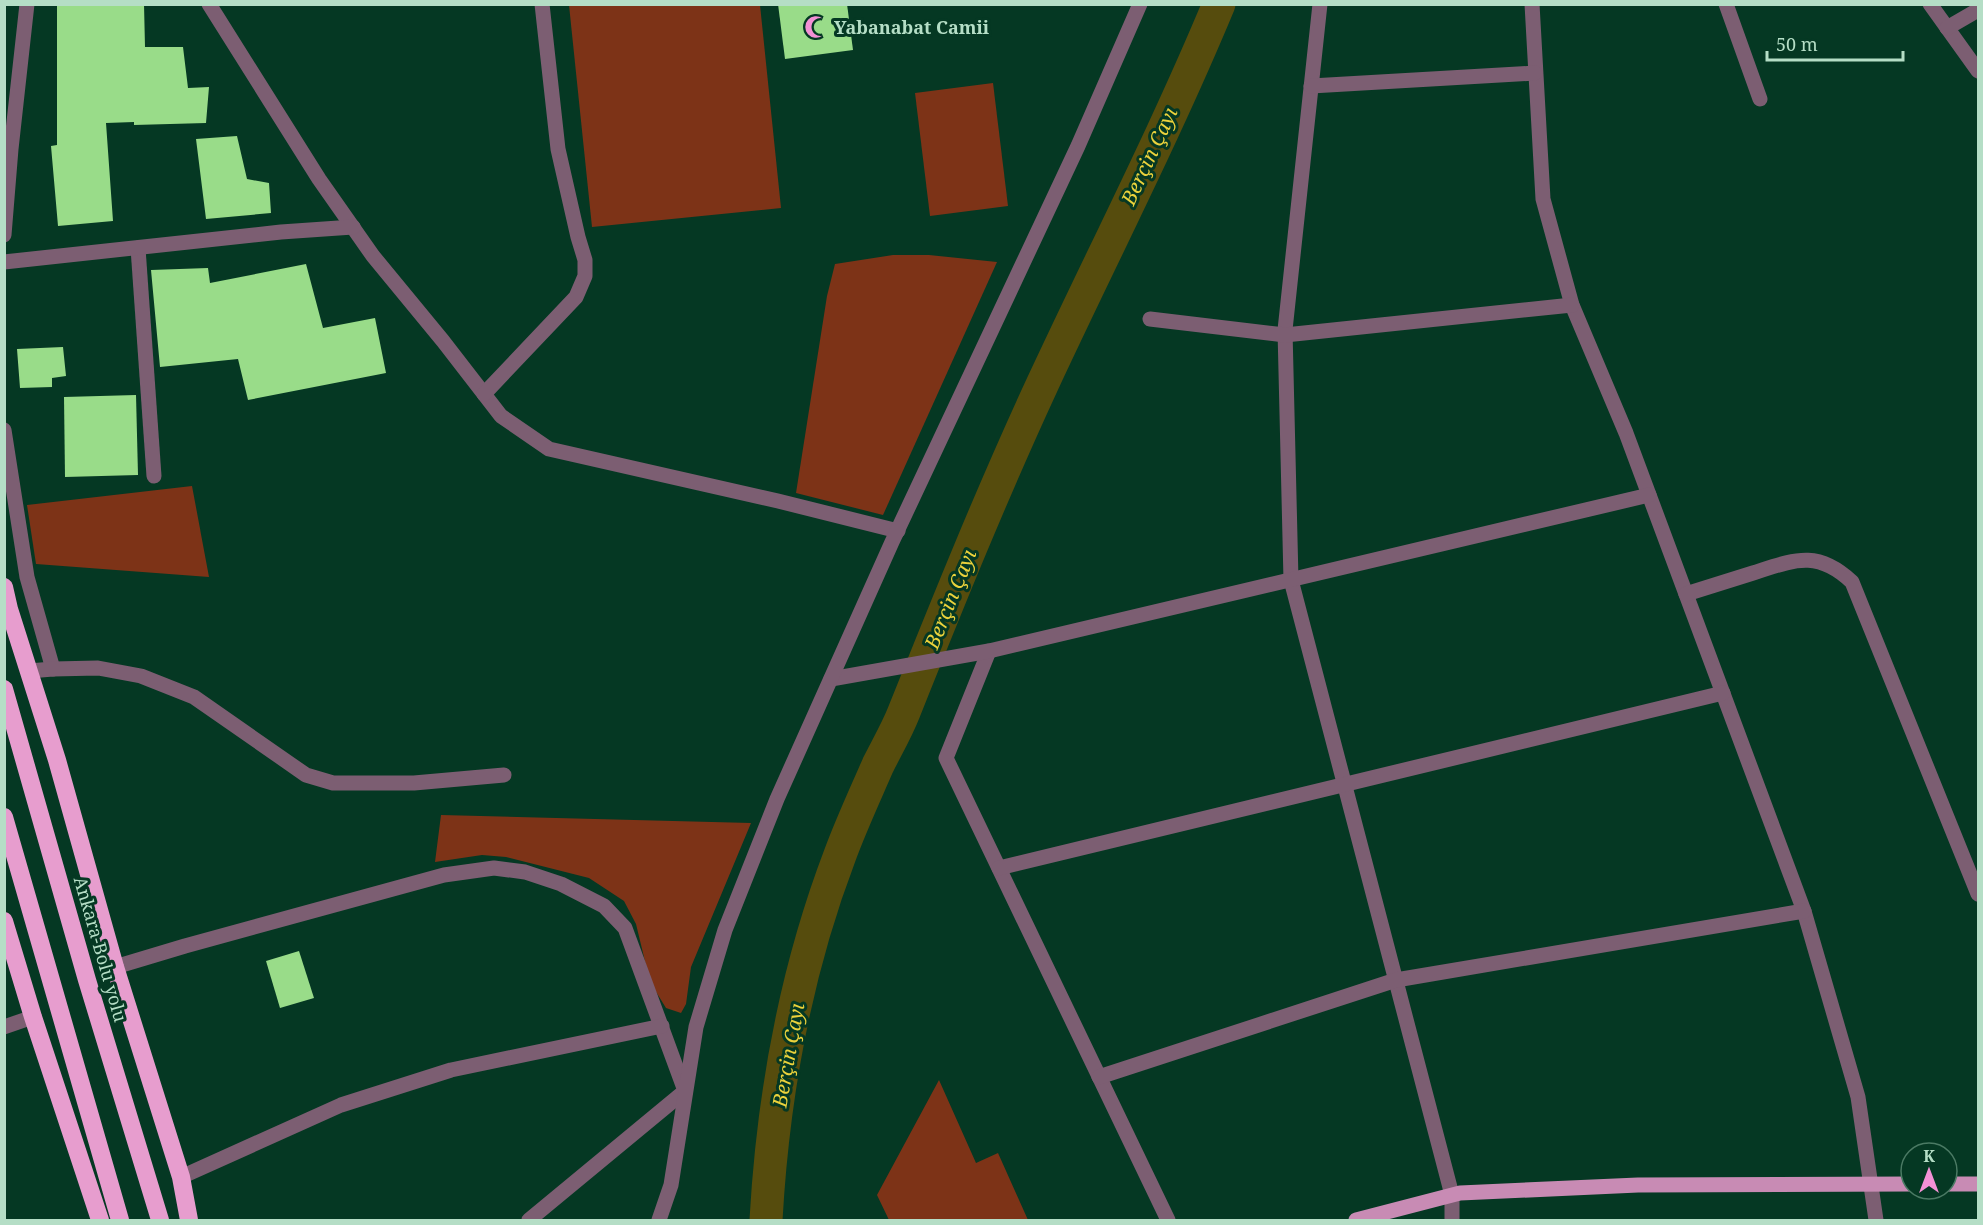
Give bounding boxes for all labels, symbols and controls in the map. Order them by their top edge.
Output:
mosque icon: Yabanabat Camii [803,14,829,40]
place label: Yabanabat Camii [834,15,990,39]
scale bar [1767,24,1904,62]
text: 50 m [1776,32,1818,56]
water label: Berçin Çayı [1114,103,1183,210]
water label: Berçin Çayı [917,545,982,654]
street label: Ankara-Bolu yolu [69,873,133,1025]
water label: Berçin Çayı [765,1001,810,1110]
north arrow [1899,1141,1959,1201]
text: K [1923,1145,1935,1167]

